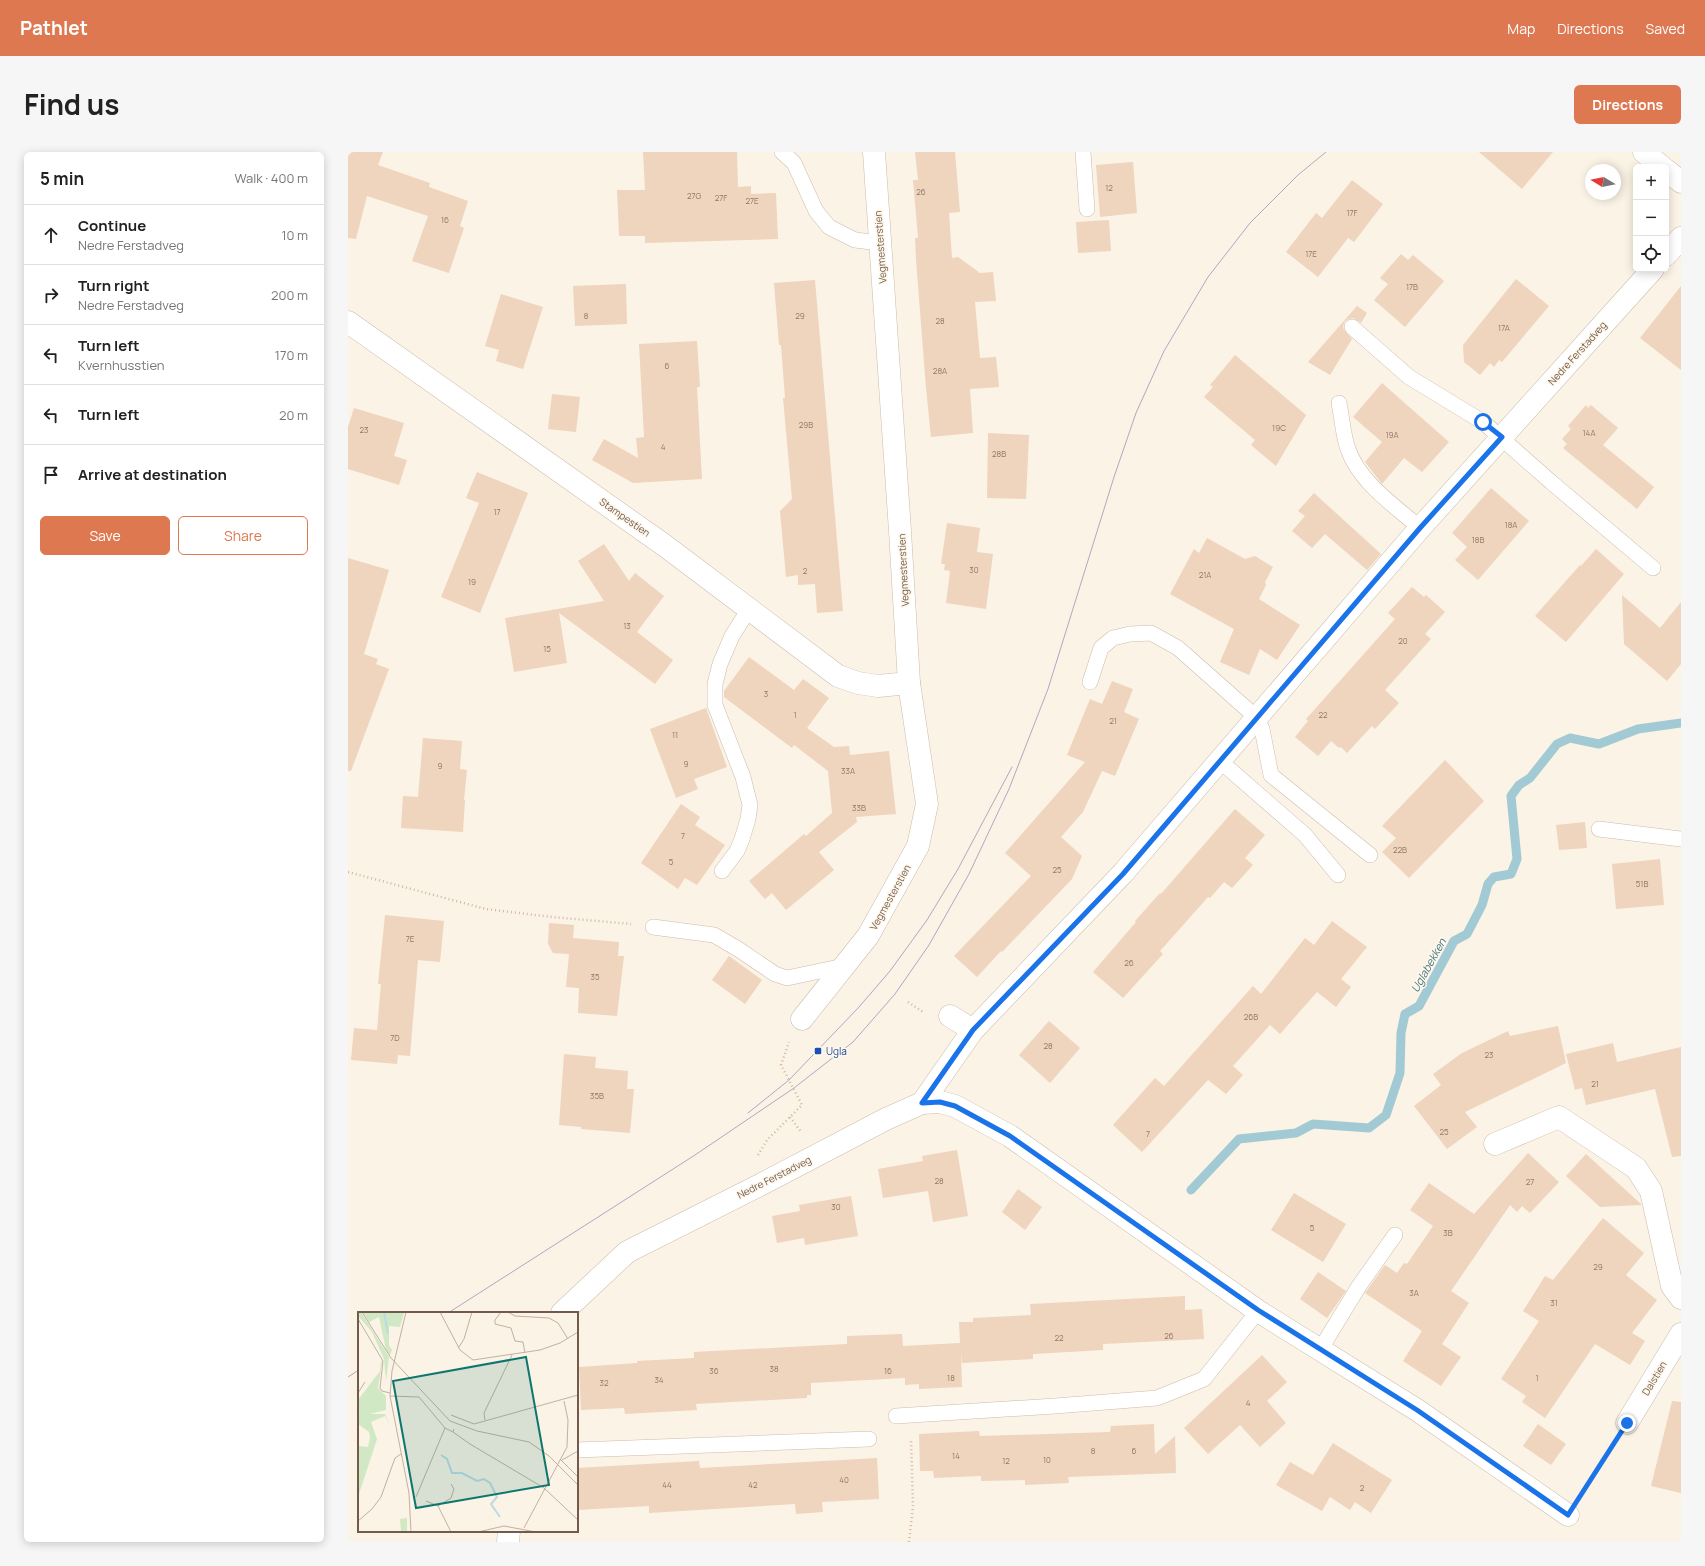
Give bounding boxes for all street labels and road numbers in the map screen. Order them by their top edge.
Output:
street label: Vegmesterstien [870,210,890,284]
street label: Nedre Ferstadveg [1545,318,1610,388]
street label: Stampestien [597,494,653,540]
street label: Vegmesterstien [894,533,912,607]
street label: Vegmesterstien [866,862,914,932]
street label: Nedre Ferstadveg [735,1152,814,1202]
street label: Dalstien [1638,1358,1670,1398]

